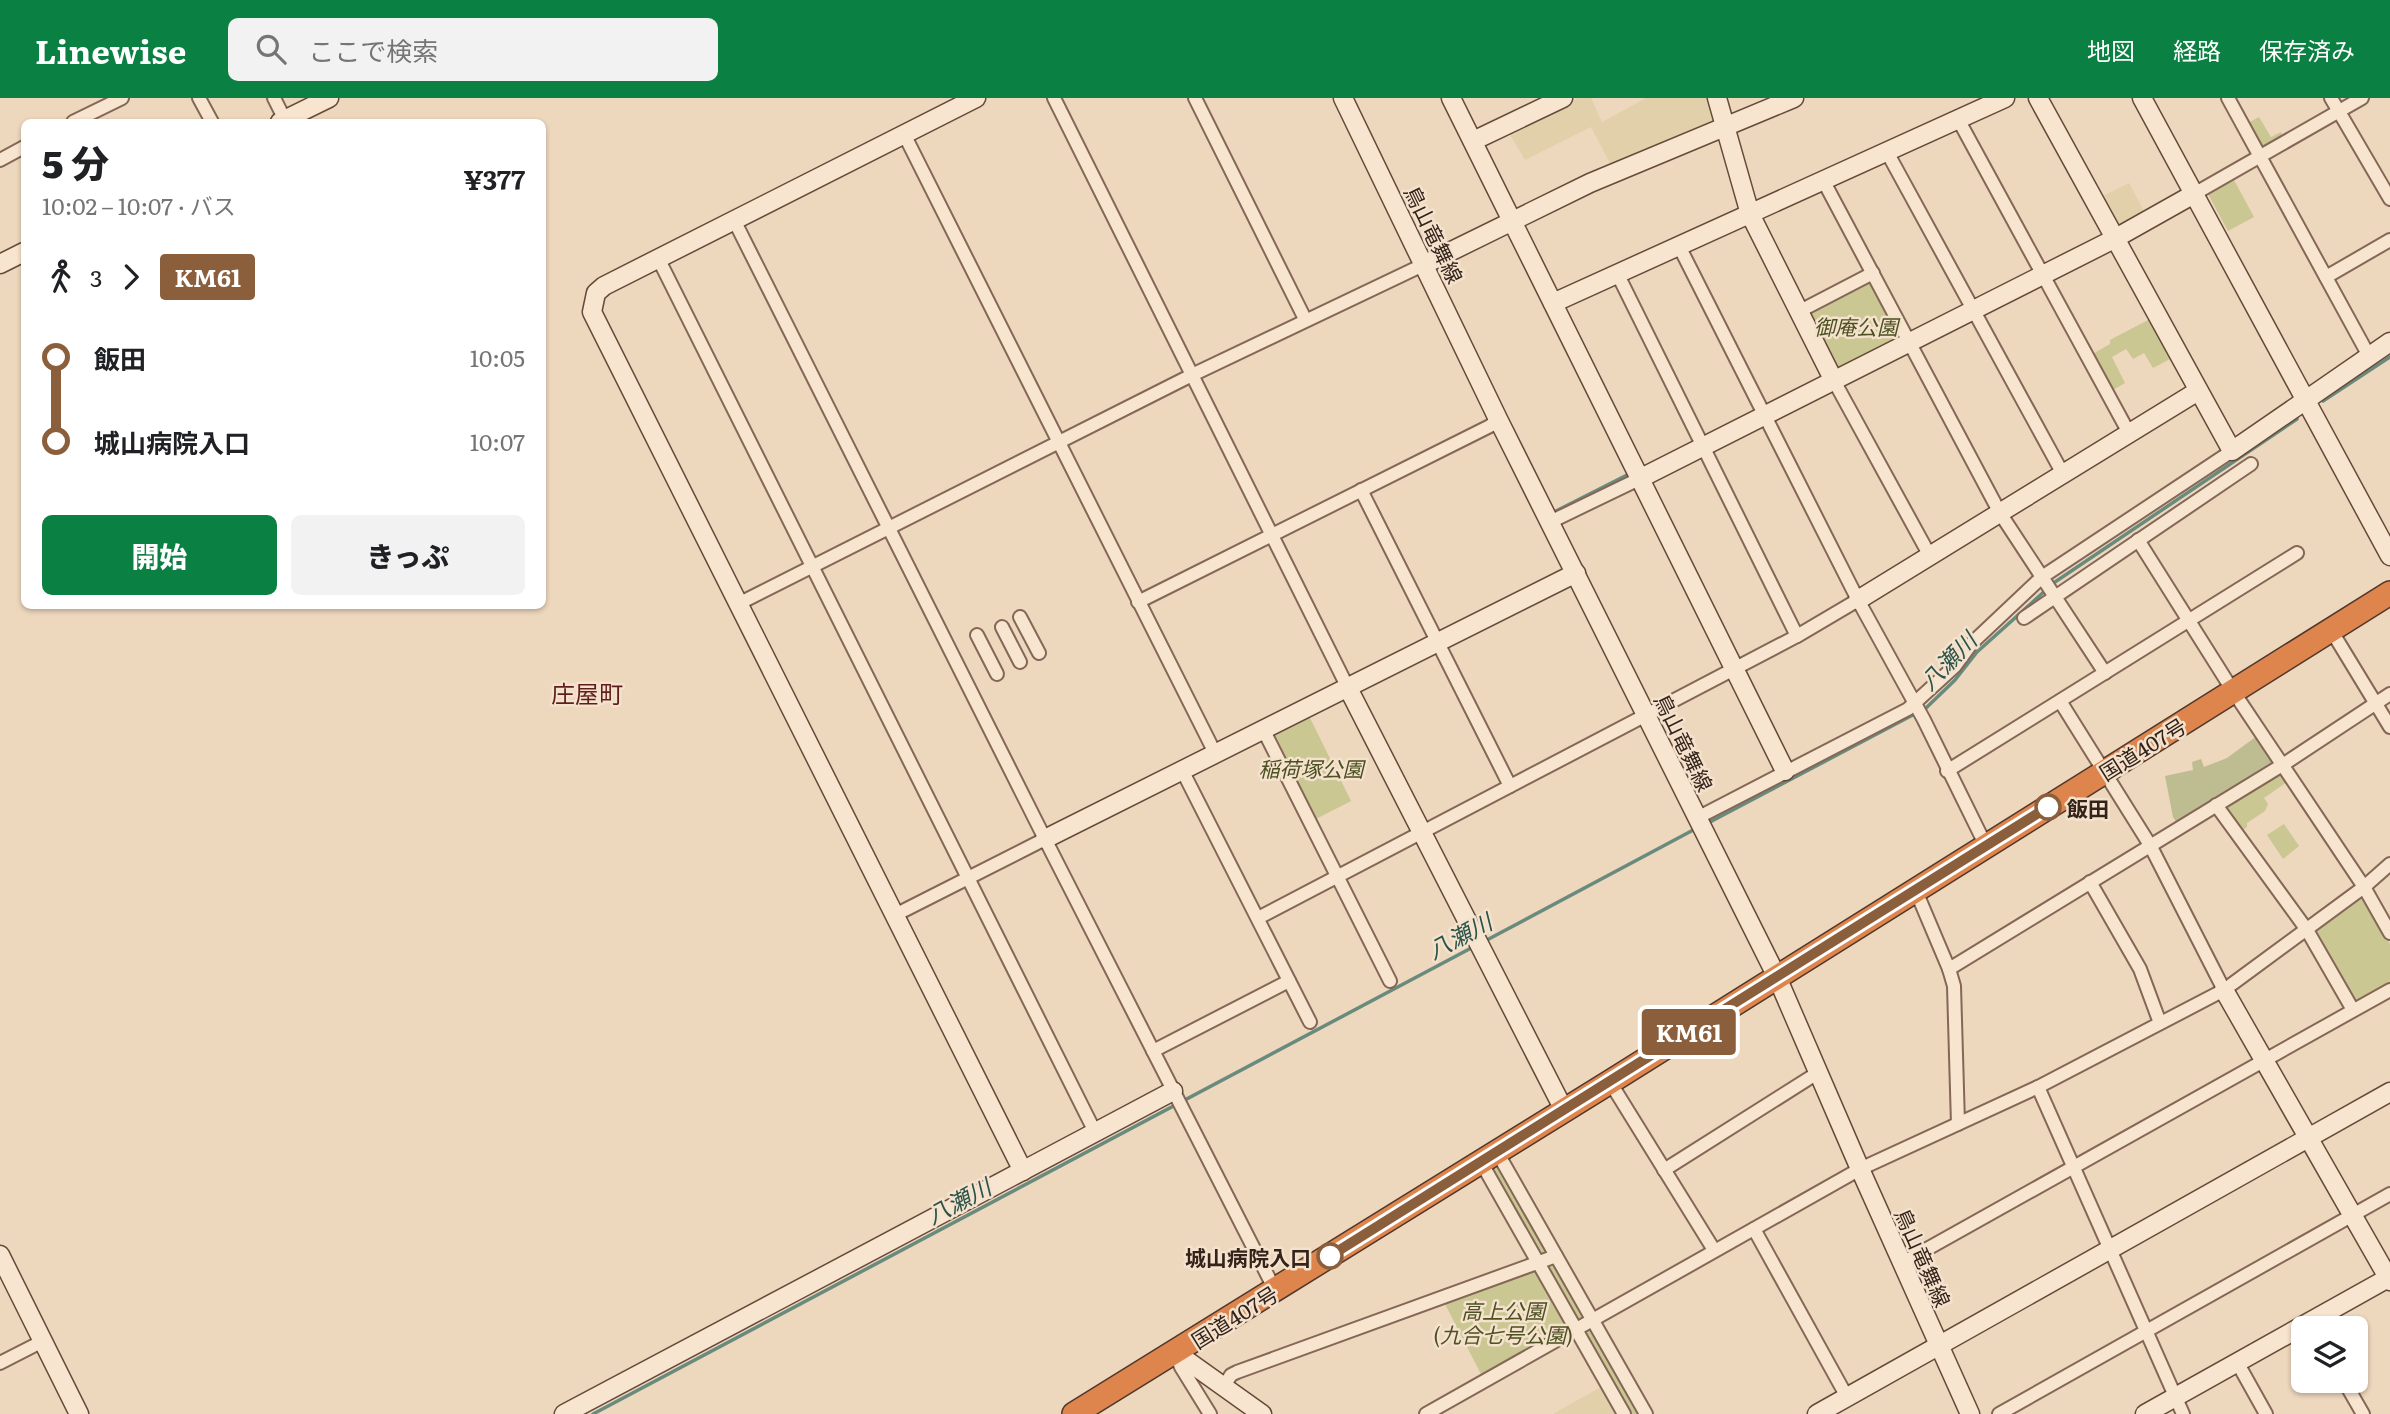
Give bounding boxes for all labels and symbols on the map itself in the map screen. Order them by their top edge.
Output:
street label: 鳥山竜舞線 [1398,180,1472,288]
park label: 御庵公園 [1814,310,1901,341]
water label: 八瀬川 [1911,621,1985,697]
district label: 庄屋町 [551,675,623,710]
street label: 鳥山竜舞線 [1648,688,1722,796]
street label: 国道407号 [2093,709,2191,787]
park label: 稲荷塚公園 [1259,752,1366,783]
place label: 飯田 [2066,792,2109,823]
marker: 飯田 [2035,794,2061,820]
water label: 八瀬川 [1421,902,1500,966]
line badge: KM61 [1640,1009,1738,1055]
water label: 八瀬川 [920,1167,999,1231]
street label: 鳥山竜舞線 [1888,1203,1960,1311]
place label: 城山病院入口 [1185,1241,1311,1272]
marker: 城山病院入口 [1317,1243,1343,1269]
street label: 国道407号 [1185,1277,1283,1355]
park label: 高上公園 (九合七号公園) [1433,1294,1573,1349]

